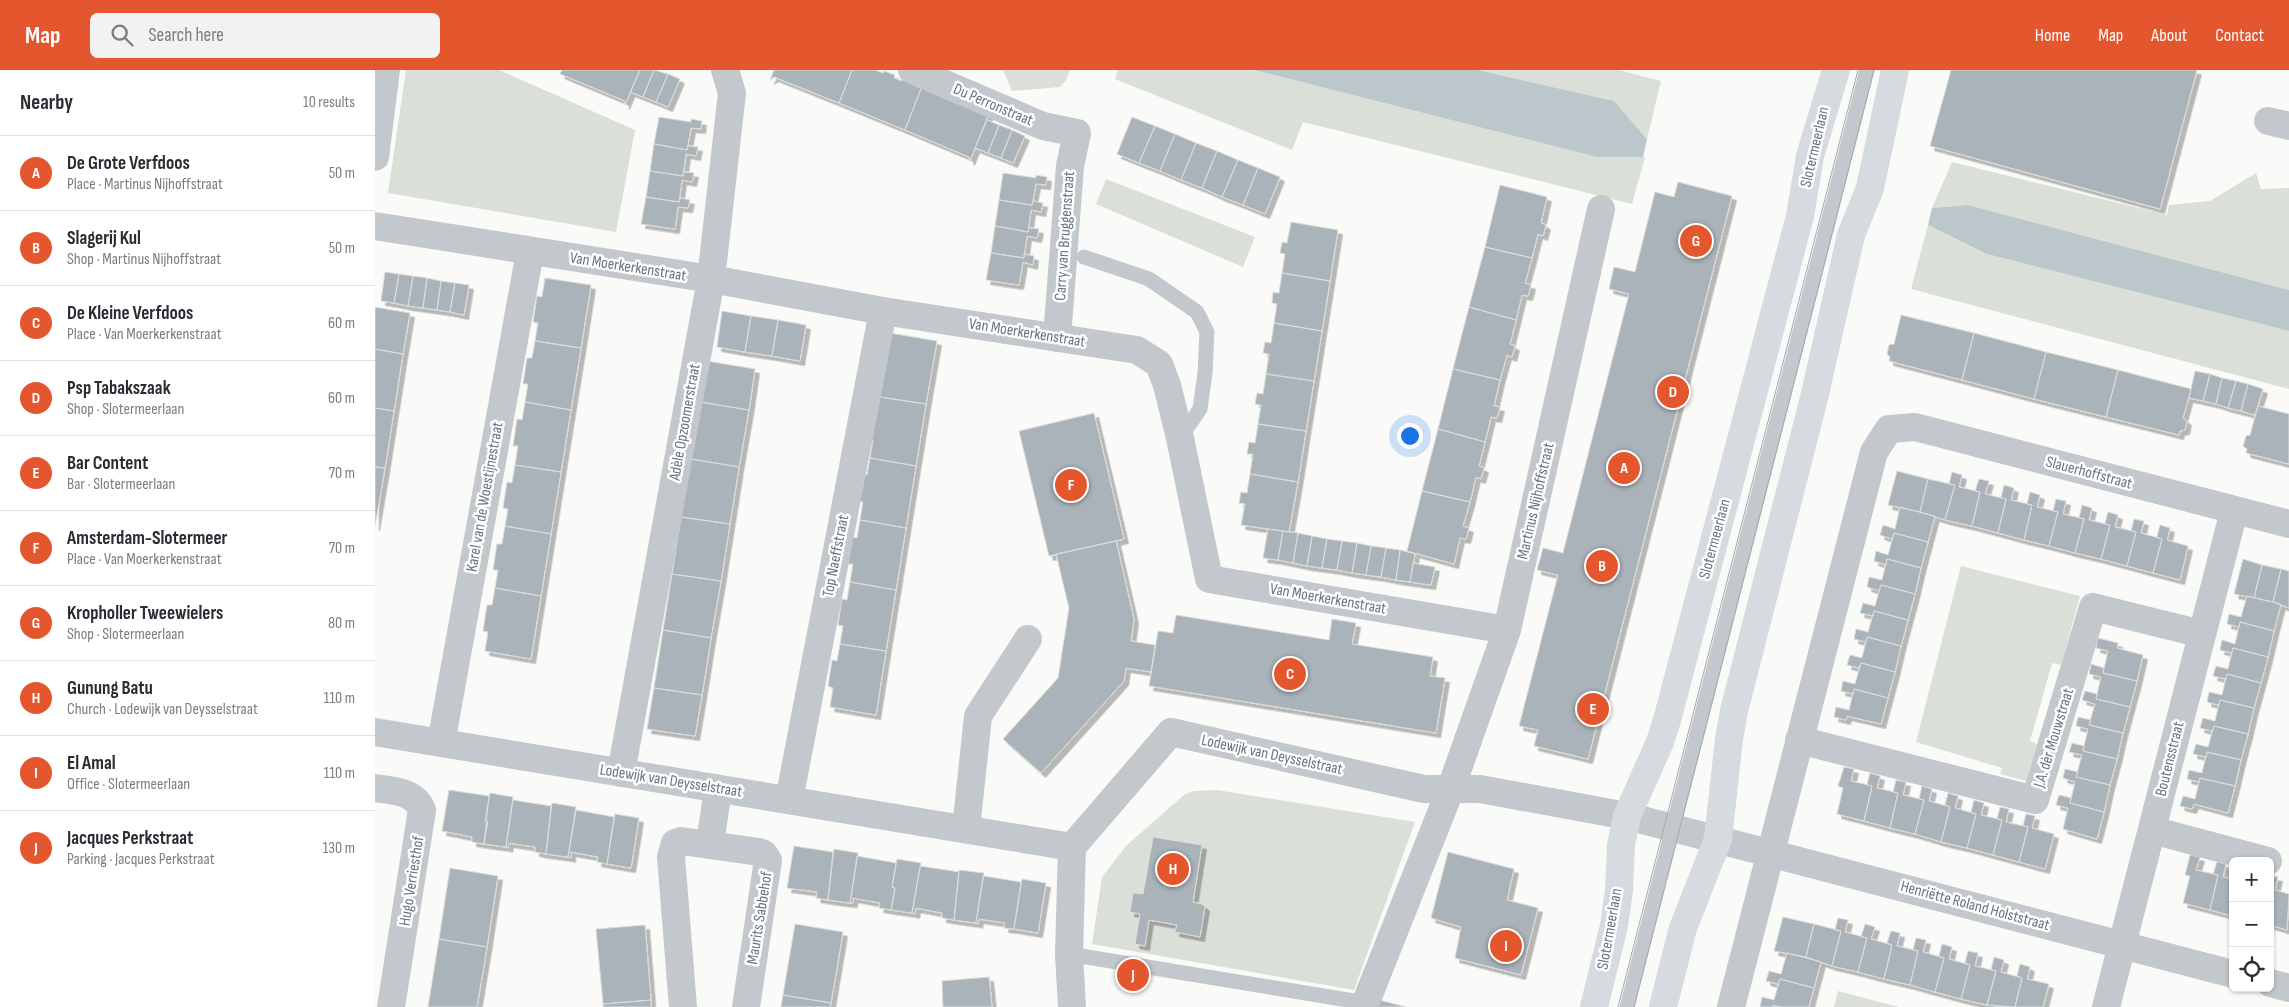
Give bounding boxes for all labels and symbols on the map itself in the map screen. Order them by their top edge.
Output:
street label: Du Perronstraat [950,80,1036,130]
street label: Slotermeerlaan [1797,105,1833,189]
street label: Carry van Bruggenstraat [1051,171,1079,301]
pin: G [1680,222,1712,260]
street label: Van Moerkerkenstraat [568,248,688,286]
street label: Van Moerkerkenstraat [967,314,1087,352]
street label: Adèle Opzoomerstraat [665,362,705,483]
pin: D [1657,373,1689,411]
street label: Karel van de Woestijnestraat [462,420,508,573]
your location [1397,423,1423,449]
street label: Martinus Nijhoffstraat [1513,441,1559,561]
pin: A [1608,449,1640,487]
street label: Slauerhoffstraat [2044,452,2134,494]
pin: F [1055,466,1087,504]
street label: Slotermeerlaan [1695,497,1735,581]
street label: Top Naeffstraat [819,513,853,599]
pin: B [1586,547,1618,585]
street label: Van Moerkerkenstraat [1268,579,1388,619]
pin: C [1274,655,1306,693]
street label: J.A. dèr Mouwstraat [2030,686,2078,791]
pin: E [1577,690,1609,728]
street label: Boutensstraat [2152,720,2188,798]
street label: Lodewijk van Deysselstraat [1200,731,1344,779]
street label: Lodewijk van Deysselstraat [599,760,744,802]
street label: Hugo Verriesthof [396,834,429,927]
pin: H [1157,850,1189,888]
street label: Maurits Sabbehof [743,870,777,966]
street label: Henriëtte Roland Holststraat [1898,877,2052,935]
street label: Slotermeerlaan [1594,887,1626,971]
pin: I [1490,927,1522,965]
pin: J [1117,956,1149,994]

